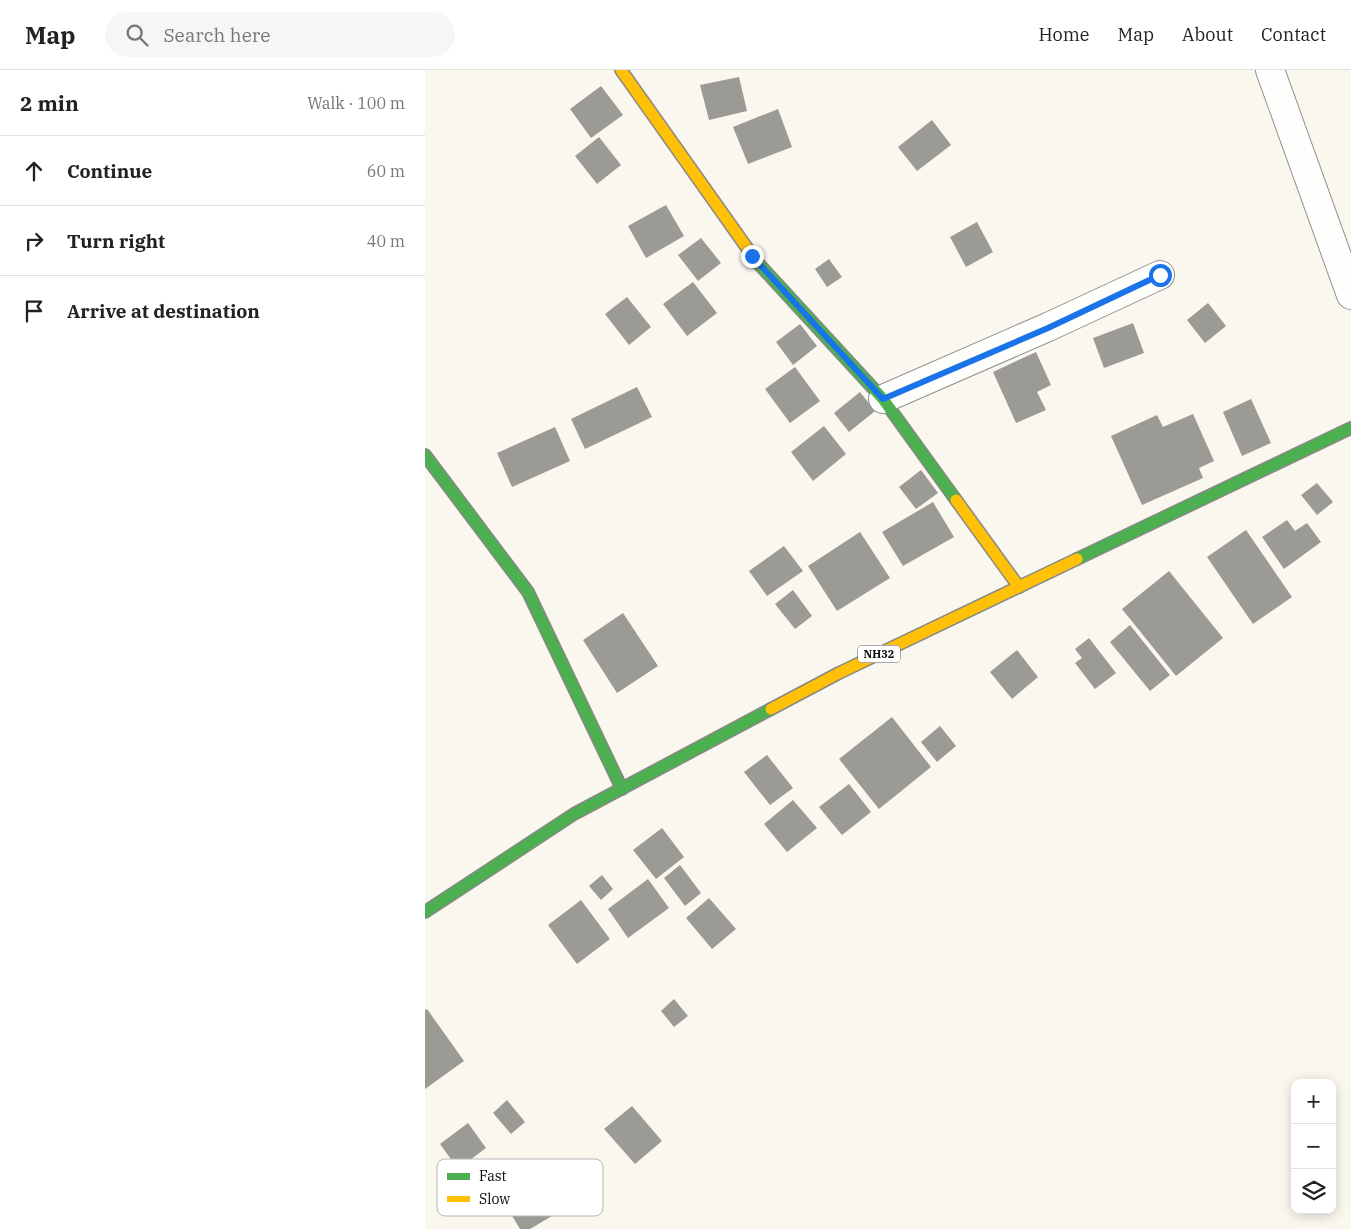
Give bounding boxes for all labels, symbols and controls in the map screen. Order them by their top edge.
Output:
search box [105,12,455,57]
text: Map [25,19,75,51]
icon: search [123,21,151,49]
text: Search here [163,23,270,47]
text: Home [1038,23,1090,46]
text: Map [1118,23,1154,46]
text: About [1182,23,1233,46]
text: Contact [1261,23,1326,46]
text: 2 min [20,89,79,117]
text: Walk · 100 m [307,93,405,113]
icon: ahead [20,157,48,185]
text: Continue [67,159,152,183]
text: 60 m [367,161,405,181]
icon: right [20,227,48,255]
text: Turn right [67,229,165,253]
text: 40 m [367,231,405,251]
route end [741,245,764,268]
route start [1149,264,1172,287]
icon: arrive [20,297,48,325]
text: Arrive at destination [67,299,260,323]
road number: NH32 [858,646,900,662]
map controls [1291,1079,1336,1214]
button: + [1291,1079,1336,1124]
button: − [1291,1124,1336,1169]
legend [437,1159,603,1216]
text: Fast [479,1167,507,1185]
button: layers [1291,1169,1336,1214]
text: Slow [479,1190,510,1208]

